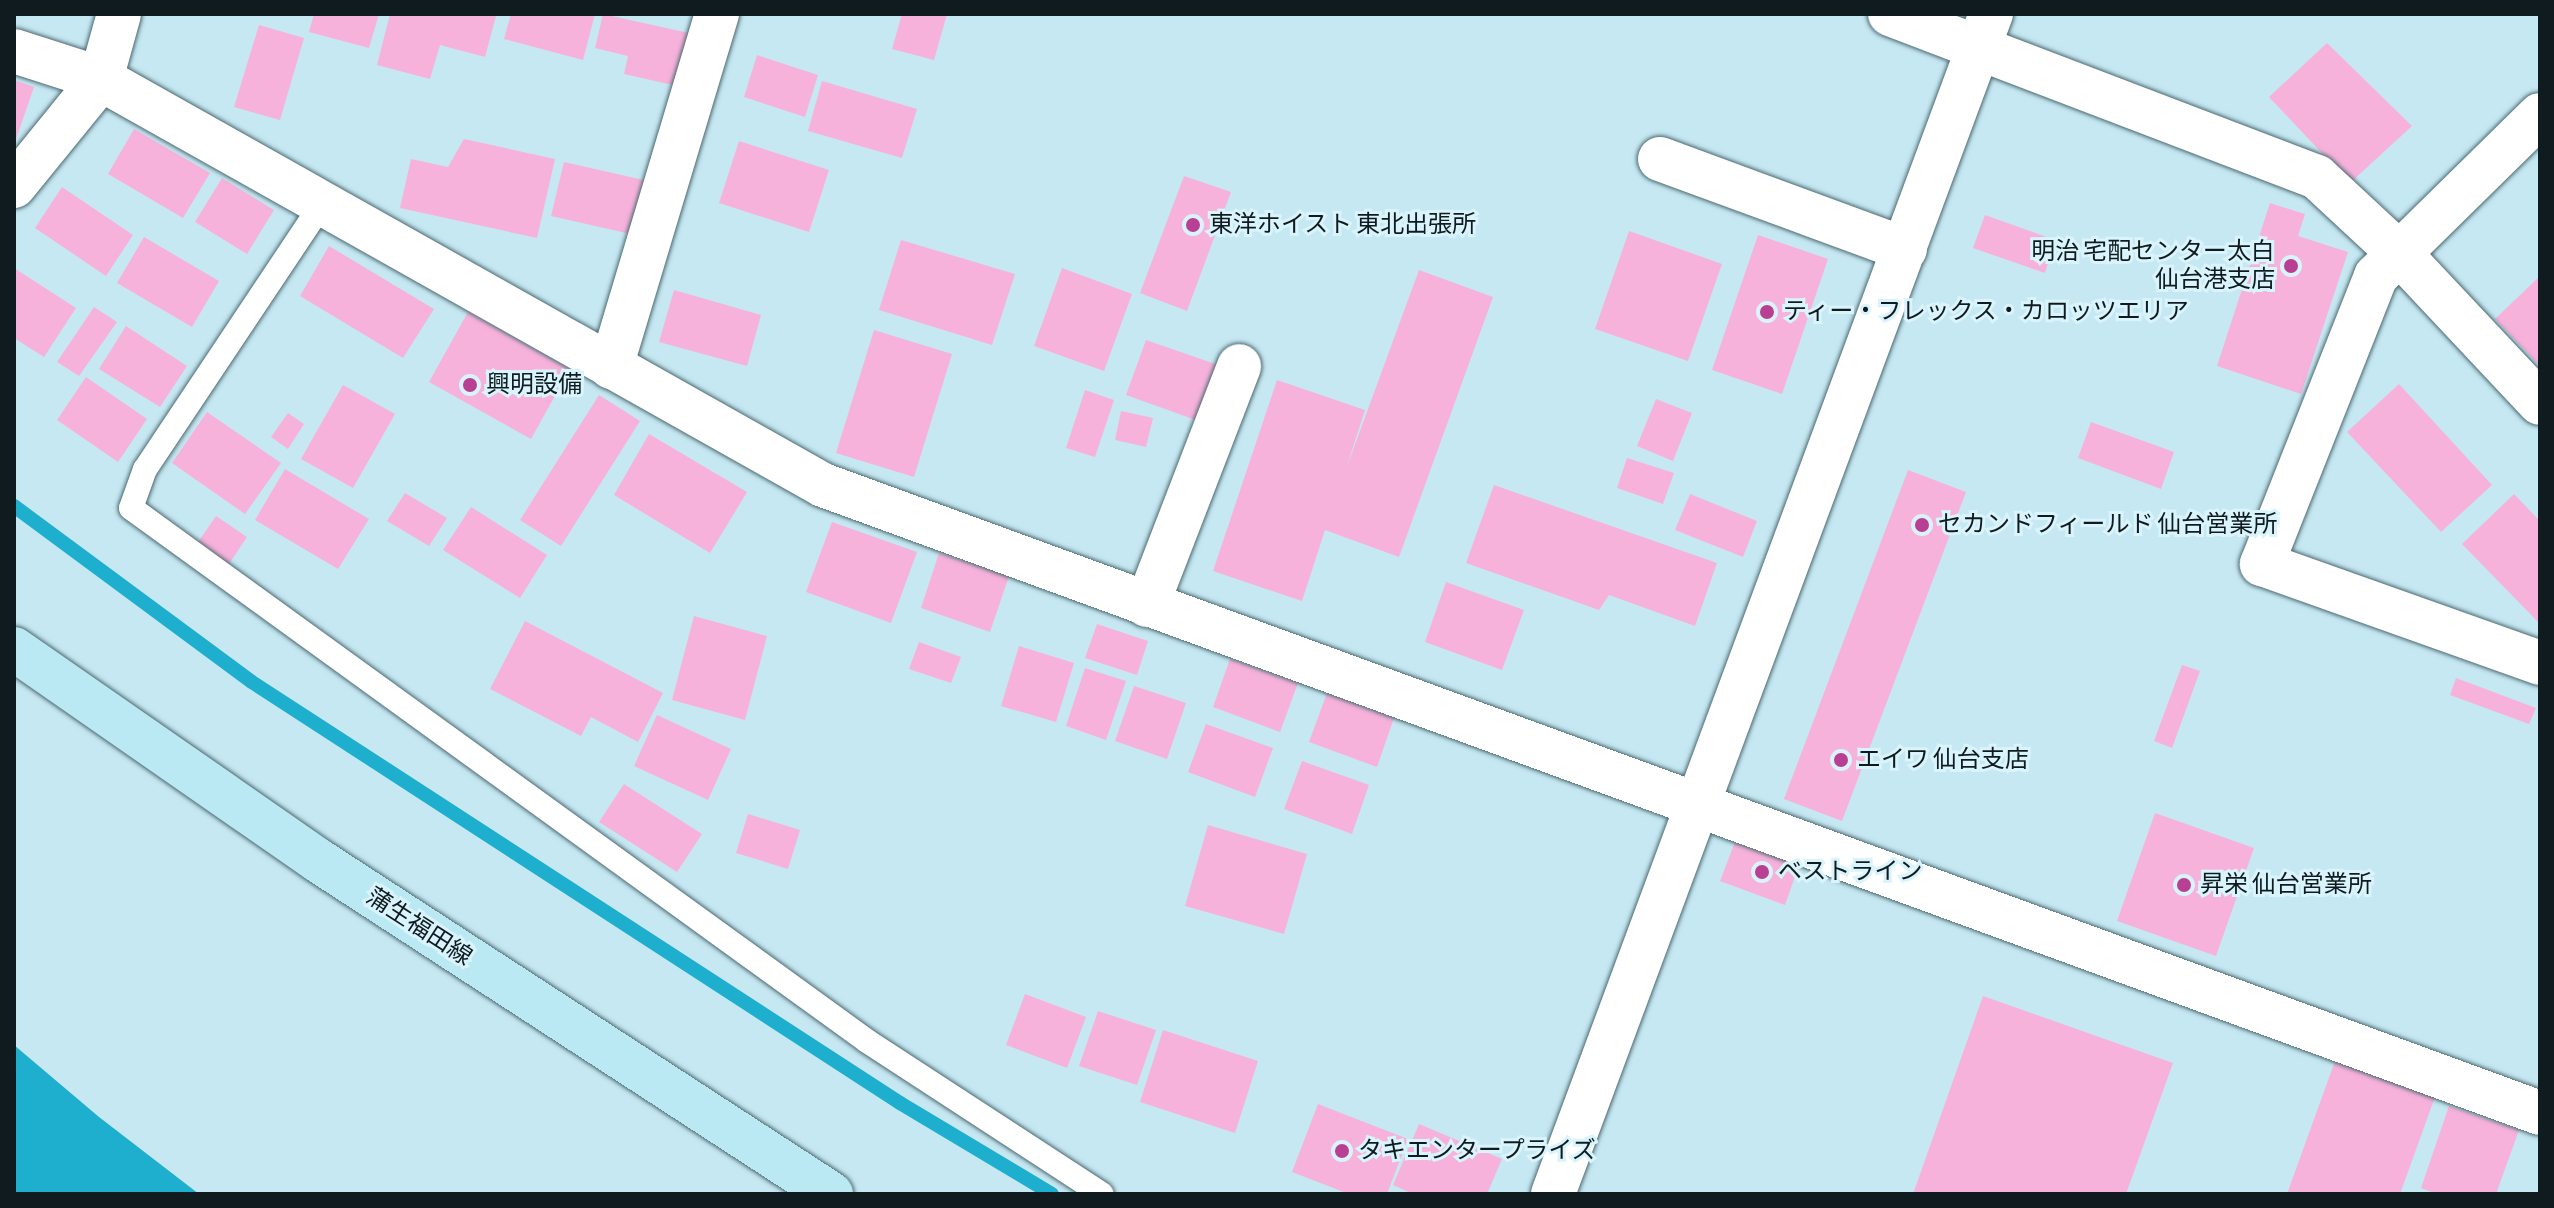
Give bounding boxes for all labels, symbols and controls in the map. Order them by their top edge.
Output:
place label: 東洋ホイスト 東北出張所 [1209,211,1477,239]
marker: 東洋ホイスト 東北出張所 [1184,216,1202,234]
place label: 明治 宅配センター太白 仙台港支店 [2031,238,2275,294]
marker: 明治 宅配センター太白 仙台港支店 [2282,257,2300,275]
place label: ティー・フレックス・カロッツエリア [1783,298,2191,326]
marker: ティー・フレックス・カロッツエリア [1758,303,1776,321]
place label: 興明設備 [486,371,582,399]
marker: 興明設備 [461,376,479,394]
place label: セカンドフィールド 仙台営業所 [1938,511,2278,539]
marker: セカンドフィールド 仙台営業所 [1913,516,1931,534]
place label: エイワ 仙台支店 [1857,746,2029,774]
marker: エイワ 仙台支店 [1832,751,1850,769]
place label: ベストライン [1778,858,1922,886]
marker: ベストライン [1753,863,1771,881]
place label: 昇栄 仙台営業所 [2200,871,2372,899]
marker: 昇栄 仙台営業所 [2175,876,2193,894]
street label: 蒲生福田線 [361,882,477,972]
place label: タキエンタープライズ [1358,1137,1598,1165]
marker: タキエンタープライズ [1333,1142,1351,1160]

